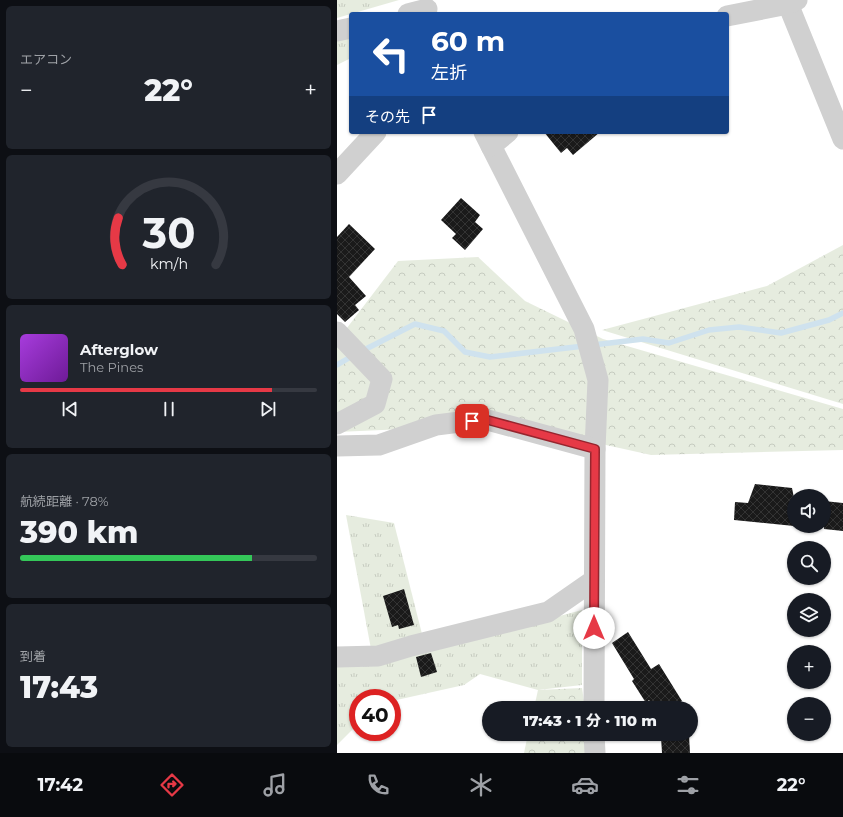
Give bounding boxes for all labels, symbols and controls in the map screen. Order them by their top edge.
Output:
text: 60 m [431,24,505,58]
icon: left [365,28,417,80]
text: エアコン [20,51,72,67]
text: 左折 [431,62,467,84]
text: 22° [144,72,193,109]
text: − [20,77,33,104]
text: + [304,77,317,104]
icon: arrive [418,104,440,126]
text: その先 [365,107,410,126]
text: 30 [141,208,195,258]
text: km/h [149,255,188,273]
text: Afterglow [80,340,158,359]
text: The Pines [80,359,143,375]
icon: previous [59,398,81,420]
icon: pause [158,398,180,420]
icon: next [257,398,279,420]
pin [455,404,489,438]
icon: arrive [461,410,483,432]
map controls [787,489,831,741]
button: sound [787,489,831,533]
text: 航続距離 · 78% [20,493,108,509]
text: 390 km [20,514,138,551]
button: search [787,541,831,585]
button: layers [787,593,831,637]
position arrow [573,607,615,649]
button: + [787,645,831,689]
text: 到着 [20,648,46,664]
text: 17:43 [20,669,98,706]
speed limit sign: 40 [349,689,401,741]
button: − [787,697,831,741]
text: 17:43 · 1 分 · 110 m [523,711,657,730]
icon: directions [158,771,186,799]
icon: music [261,771,289,799]
icon: phone [364,771,392,799]
icon: climate [467,771,495,799]
icon: car [571,771,599,799]
icon: filters [674,771,702,799]
text: 17:42 [38,774,83,796]
text: 22° [777,774,805,796]

